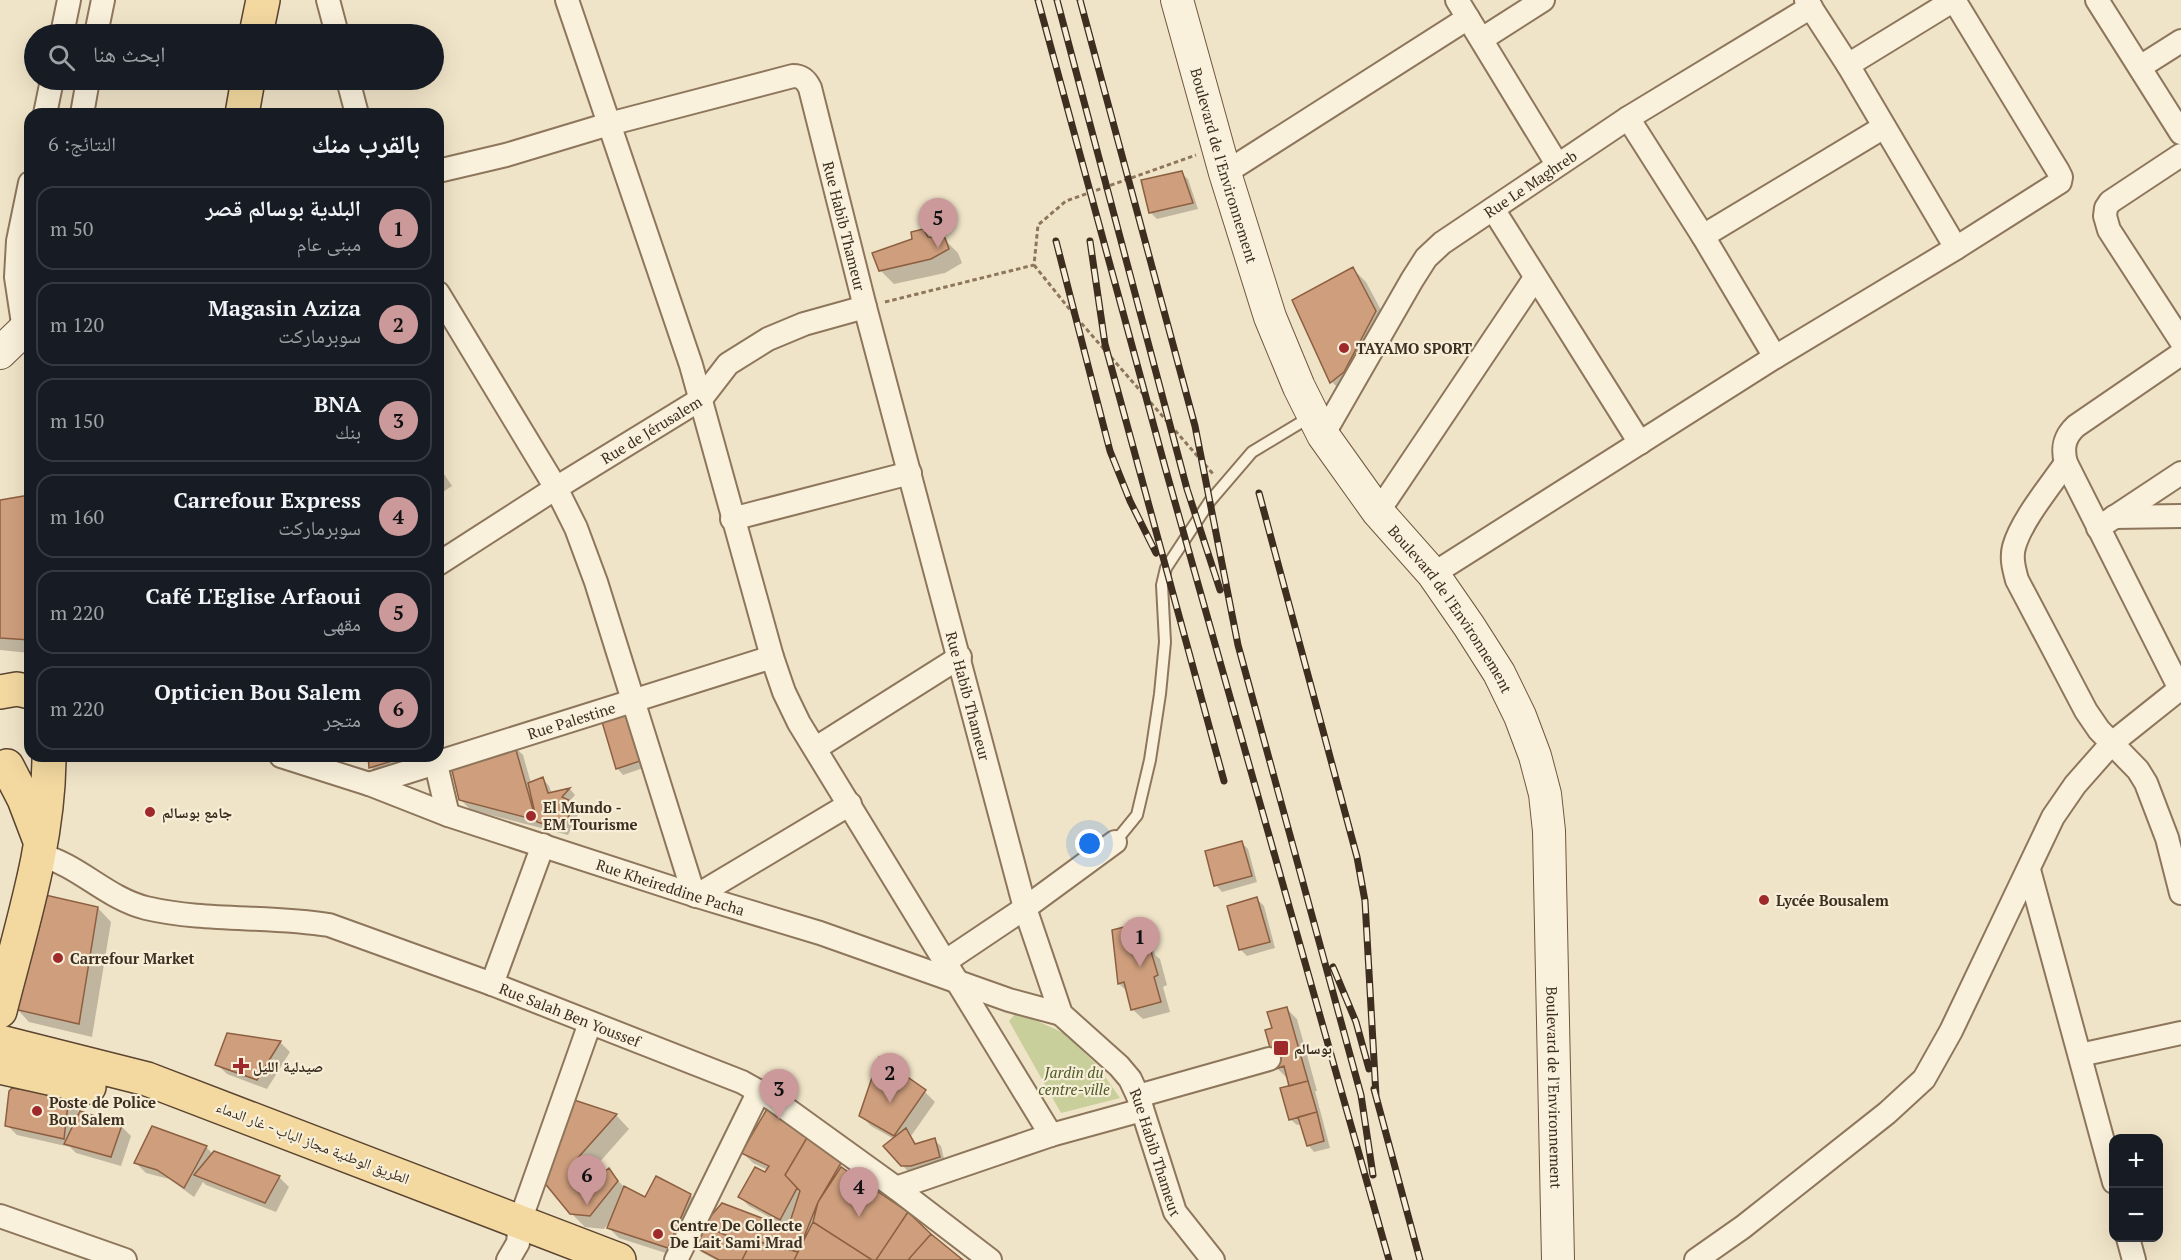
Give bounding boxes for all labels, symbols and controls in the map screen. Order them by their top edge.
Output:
search box [24,24,444,90]
text: ابحث هنا [93,39,165,68]
icon: search [45,41,78,74]
street label: Boulevard de l'Environnement [1186,65,1263,266]
text: بالقرب منك [312,126,420,160]
text: النتائج: 6 [48,130,116,157]
street label: Rue Le Maghreb [1480,145,1580,222]
street label: Rue Habib Thameur [819,159,871,293]
text: البلدية بوسالم قصر [206,193,361,222]
pin: 5 [918,198,958,248]
text: 50 m [50,215,93,242]
text: 1 [393,215,404,242]
text: مبنى عام [297,230,361,257]
text: Magasin Aziza [208,293,361,322]
text: 120 m [50,311,104,338]
text: 2 [393,311,404,338]
text: سوبرماركت [278,322,361,349]
place label: TAYAMO SPORT [1356,338,1472,358]
marker: TAYAMO SPORT [1337,341,1351,355]
text: BNA [314,389,361,418]
street label: Rue de Jérusalem [597,391,705,468]
text: 150 m [50,407,104,434]
text: 3 [393,407,404,434]
text: بنك [335,418,361,445]
text: Carrefour Express [173,485,361,514]
text: 160 m [50,503,104,530]
text: 4 [393,503,404,530]
text: سوبرماركت [278,514,361,541]
street label: Boulevard de l'Environnement [1384,521,1517,697]
text: Café L'Eglise Arfaoui [146,581,361,610]
text: 220 m [50,599,104,626]
text: 5 [393,599,404,626]
text: مقهى [323,610,361,637]
street label: Rue Habib Thameur [942,629,995,763]
text: Opticien Bou Salem [154,677,361,706]
text: 220 m [50,695,104,722]
text: 6 [393,695,404,722]
street label: Rue Palestine [525,697,618,743]
text: متجر [323,706,361,733]
place label: El Mundo - EM Tourisme [543,797,638,834]
place label: جامع بوسالم [162,802,232,823]
marker: جامع بوسالم [143,805,157,819]
marker: El Mundo - EM Tourisme [524,809,538,823]
your location [1075,829,1104,858]
street label: Rue Kheireddine Pacha [594,854,747,920]
place label: Lycée Bousalem [1776,890,1889,910]
marker: Lycée Bousalem [1757,893,1771,907]
pin: 1 [1120,918,1160,967]
place label: Carrefour Market [70,948,195,968]
marker: Carrefour Market [51,951,65,965]
street label: Rue Salah Ben Youssef [497,978,644,1052]
street label: Boulevard de l'Environnement [1542,986,1567,1189]
place label: بوسالم [1294,1038,1332,1059]
marker: بوسالم [1272,1039,1290,1057]
pin: 2 [870,1054,910,1103]
place label: صيدلية الليل [253,1056,323,1076]
marker: صيدلية الليل [234,1059,248,1073]
park label: Jardin du centre-ville [1038,1062,1110,1099]
pin: 3 [760,1070,798,1119]
street label: Rue Habib Thameur [1126,1085,1185,1221]
place label: Poste de Police Bou Salem [49,1092,156,1129]
street label: الطريق الوطنية مجاز الباب - غار الدماء [213,1096,412,1189]
marker: Poste de Police Bou Salem [30,1104,44,1118]
map controls [2109,1134,2163,1242]
button: + [2109,1134,2163,1188]
pin: 6 [568,1156,606,1205]
pin: 4 [840,1168,878,1217]
button: − [2109,1188,2163,1242]
place label: Centre De Collecte De Lait Sami Mrad [670,1215,803,1252]
marker: Centre De Collecte De Lait Sami Mrad [651,1227,665,1241]

